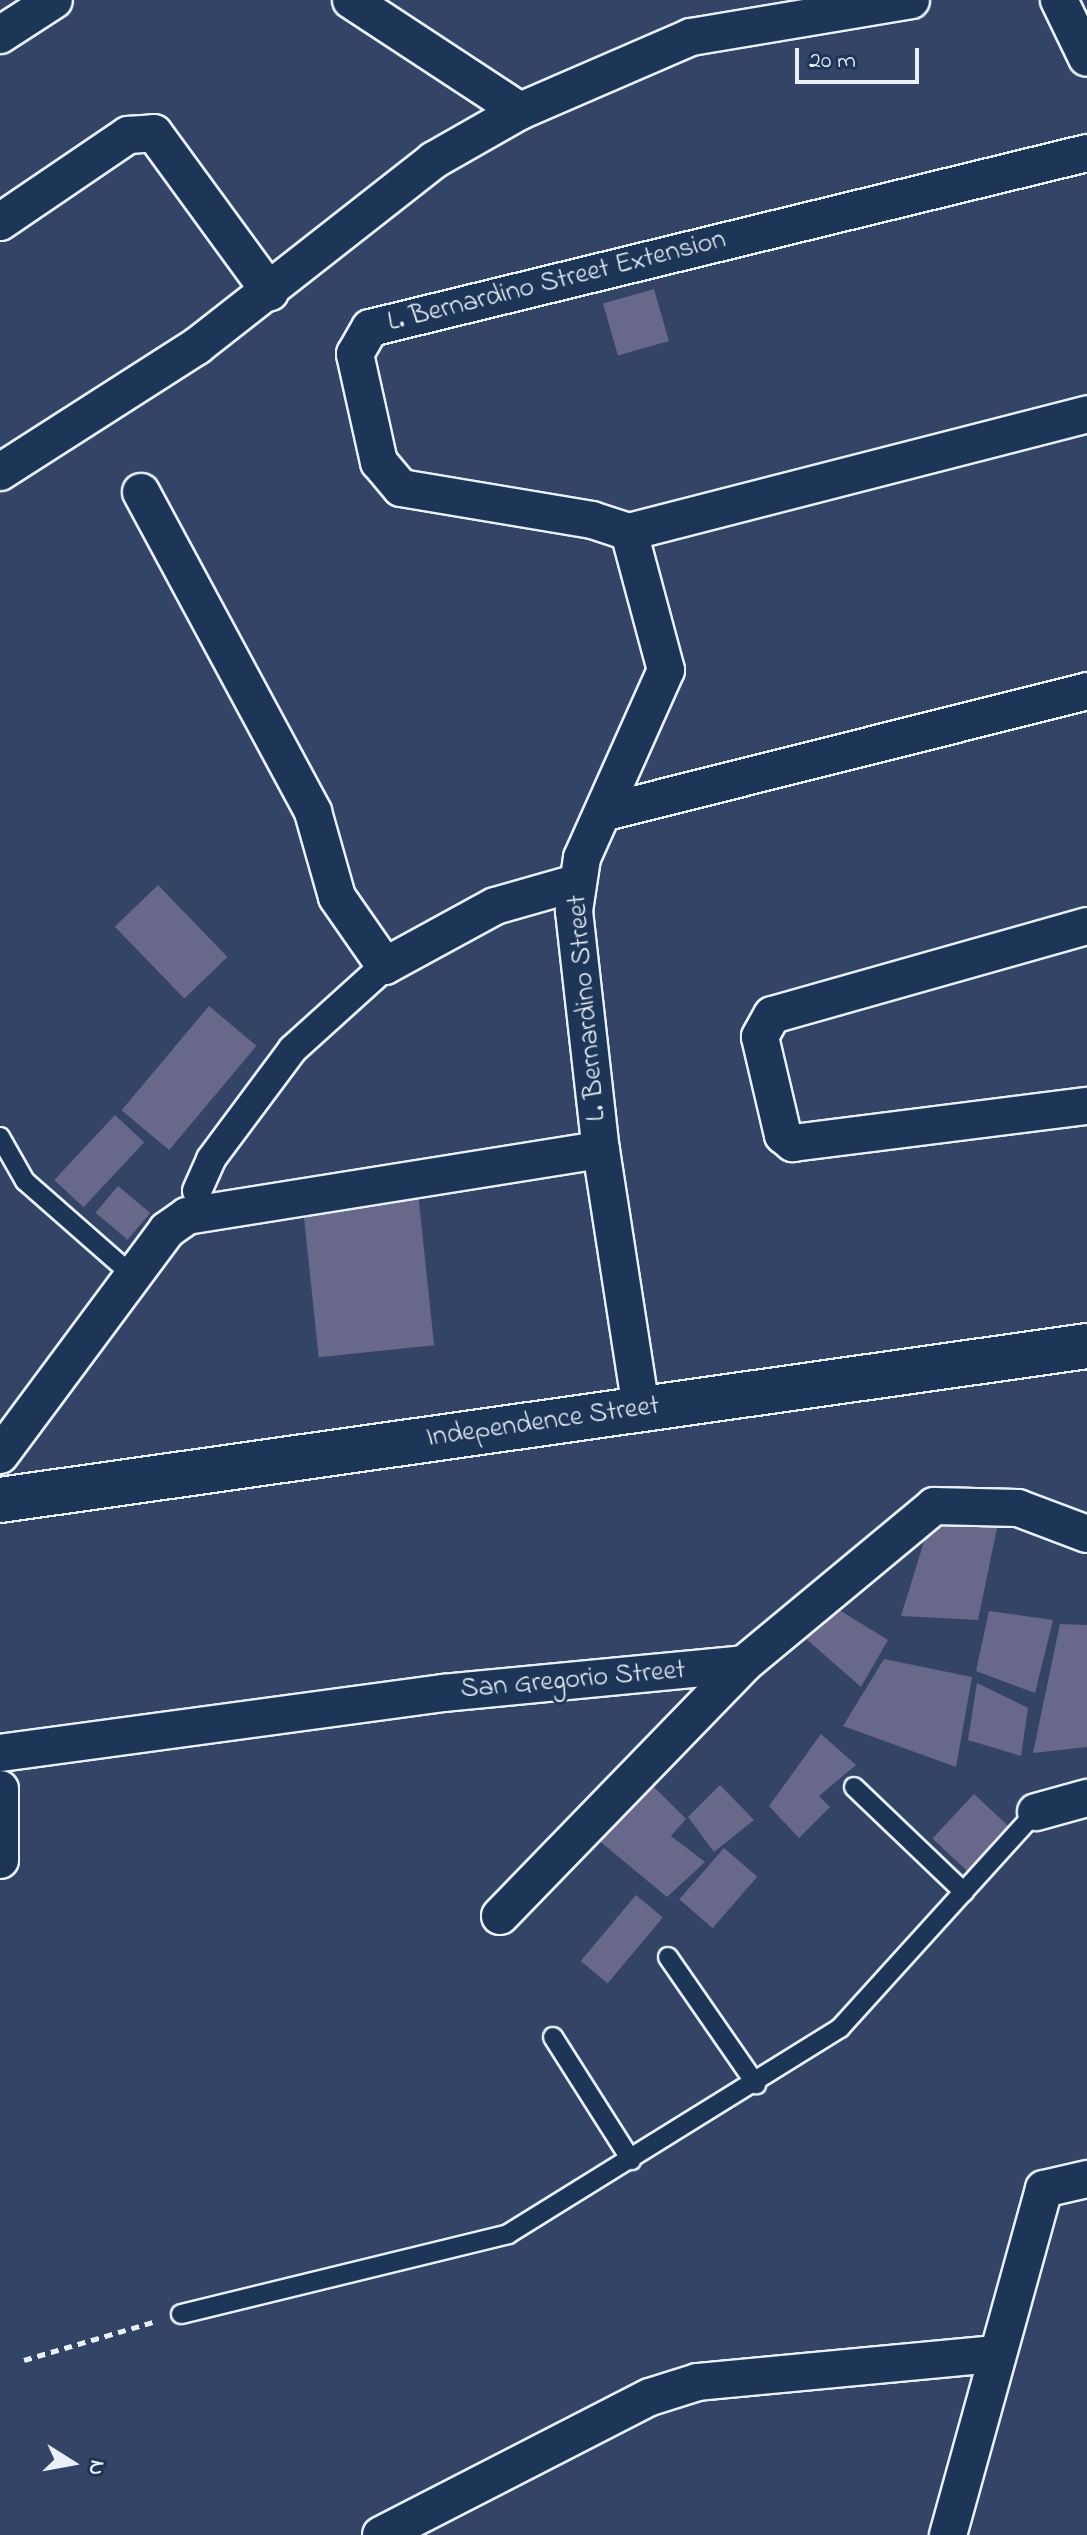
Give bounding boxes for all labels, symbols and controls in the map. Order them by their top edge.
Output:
scale bar [799,32,923,82]
text: 20 m [809,44,856,79]
street label: L. Bernardino Street Extension [384,224,730,340]
street label: L. Bernardino Street [561,893,615,1123]
street label: Independence Street [424,1390,662,1456]
street label: San Gregorio Street [459,1654,687,1708]
north arrow [32,2423,112,2503]
text: N [78,2457,113,2478]

